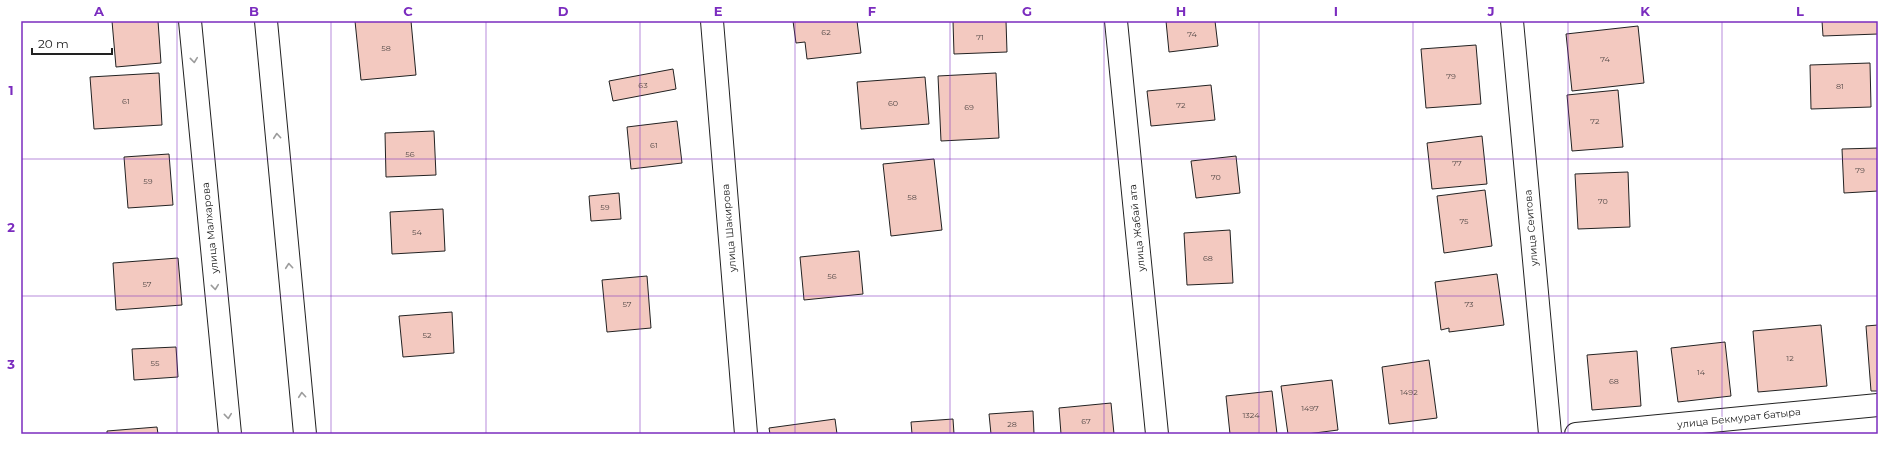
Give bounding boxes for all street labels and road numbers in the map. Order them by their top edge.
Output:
street label: улица Малхарова [199,182,221,275]
street label: улица Шакирова [719,183,739,274]
street label: улица Жабай ата [1126,184,1148,273]
street label: улица Сеитова [1521,189,1541,268]
street label: улица Бекмурат батыра [1676,405,1801,431]

